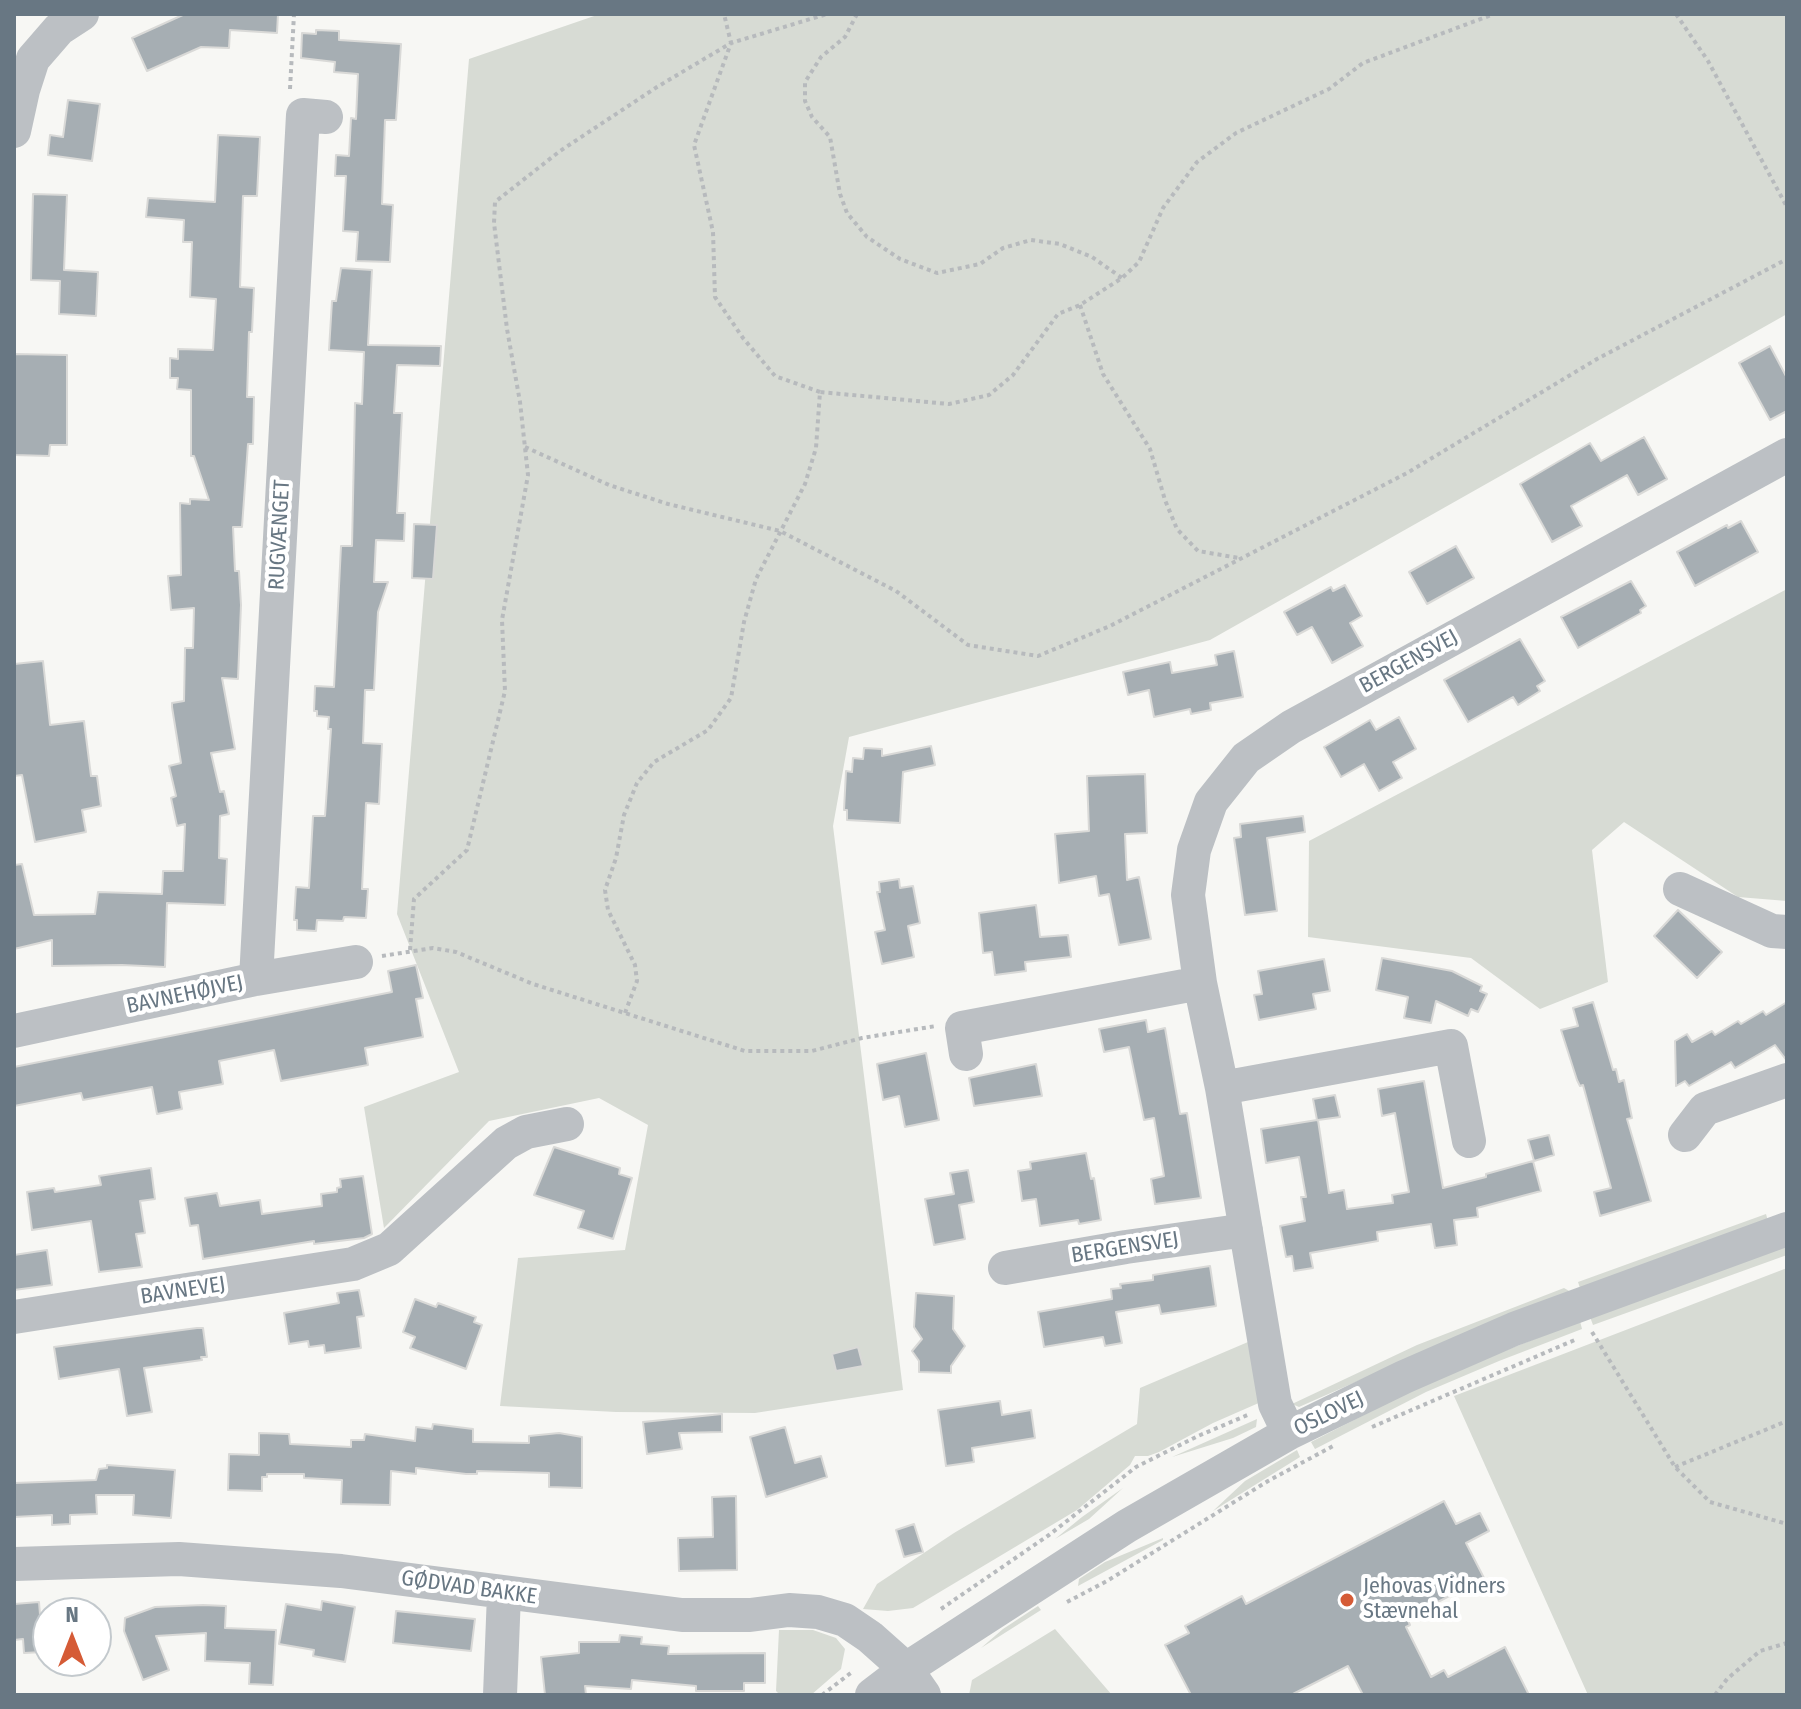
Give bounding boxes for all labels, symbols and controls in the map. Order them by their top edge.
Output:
street label: RUGVÆNGET [264,479,296,591]
street label: BERGENSVEJ [1355,624,1463,700]
street label: BAVNEHØJVEJ [124,970,246,1020]
street label: BERGENSVEJ [1069,1226,1181,1270]
street label: BAVNEVEJ [139,1271,227,1311]
street label: OSLOVEJ [1290,1386,1368,1442]
street label: GØDVAD BAKKE [400,1565,538,1611]
place label: Jehovas Vidners Stævnehal [1363,1574,1505,1626]
marker: Jehovas Vidners Stævnehal [1338,1591,1356,1609]
north arrow [32,1597,112,1677]
text: N [65,1601,79,1628]

